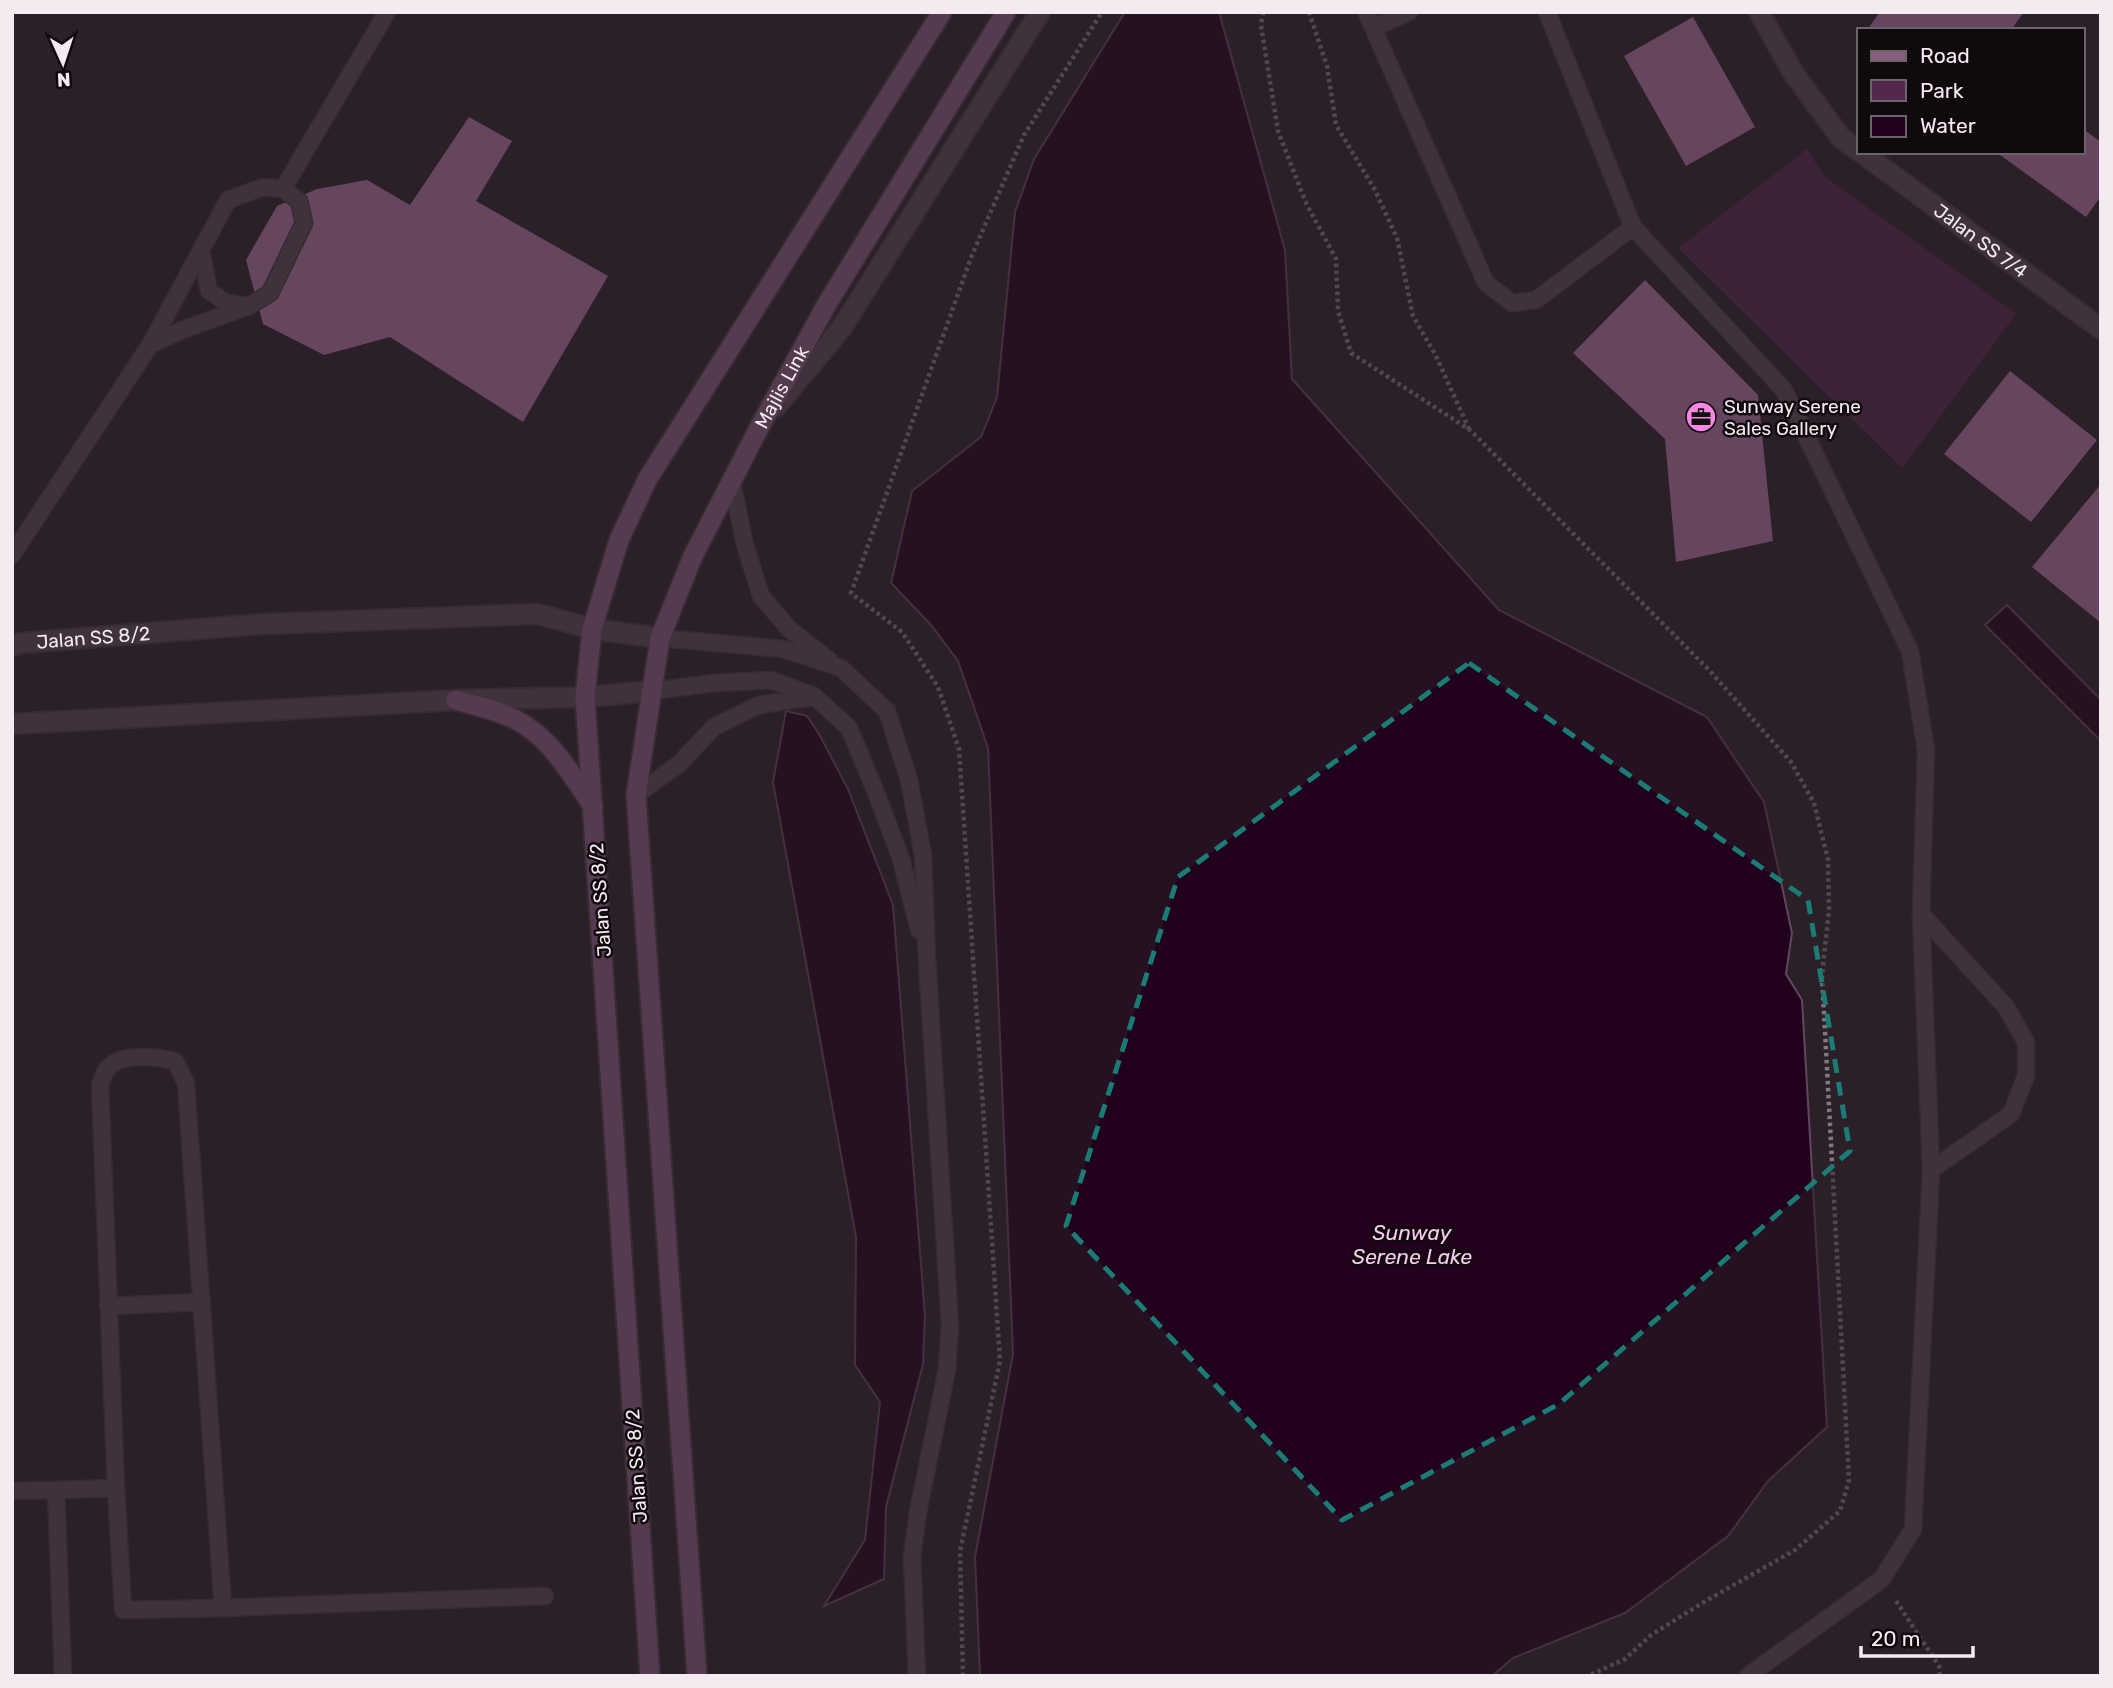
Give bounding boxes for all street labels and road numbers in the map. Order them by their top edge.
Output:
street label: Jalan SS 7/4 [1929,199,2032,283]
street label: Majlis Link [750,342,814,433]
street label: Jalan SS 8/2 [36,622,151,654]
street label: Jalan SS 8/2 [585,842,616,958]
street label: Jalan SS 8/2 [621,1408,652,1524]

